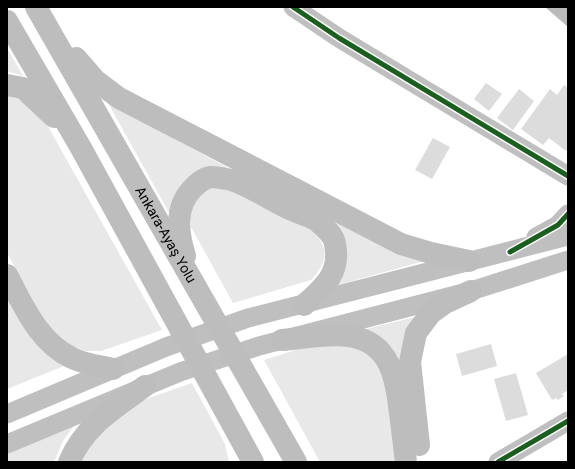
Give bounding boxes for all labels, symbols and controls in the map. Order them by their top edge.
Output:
street label: Ankara-Ayaş Yolu [132,183,200,285]

